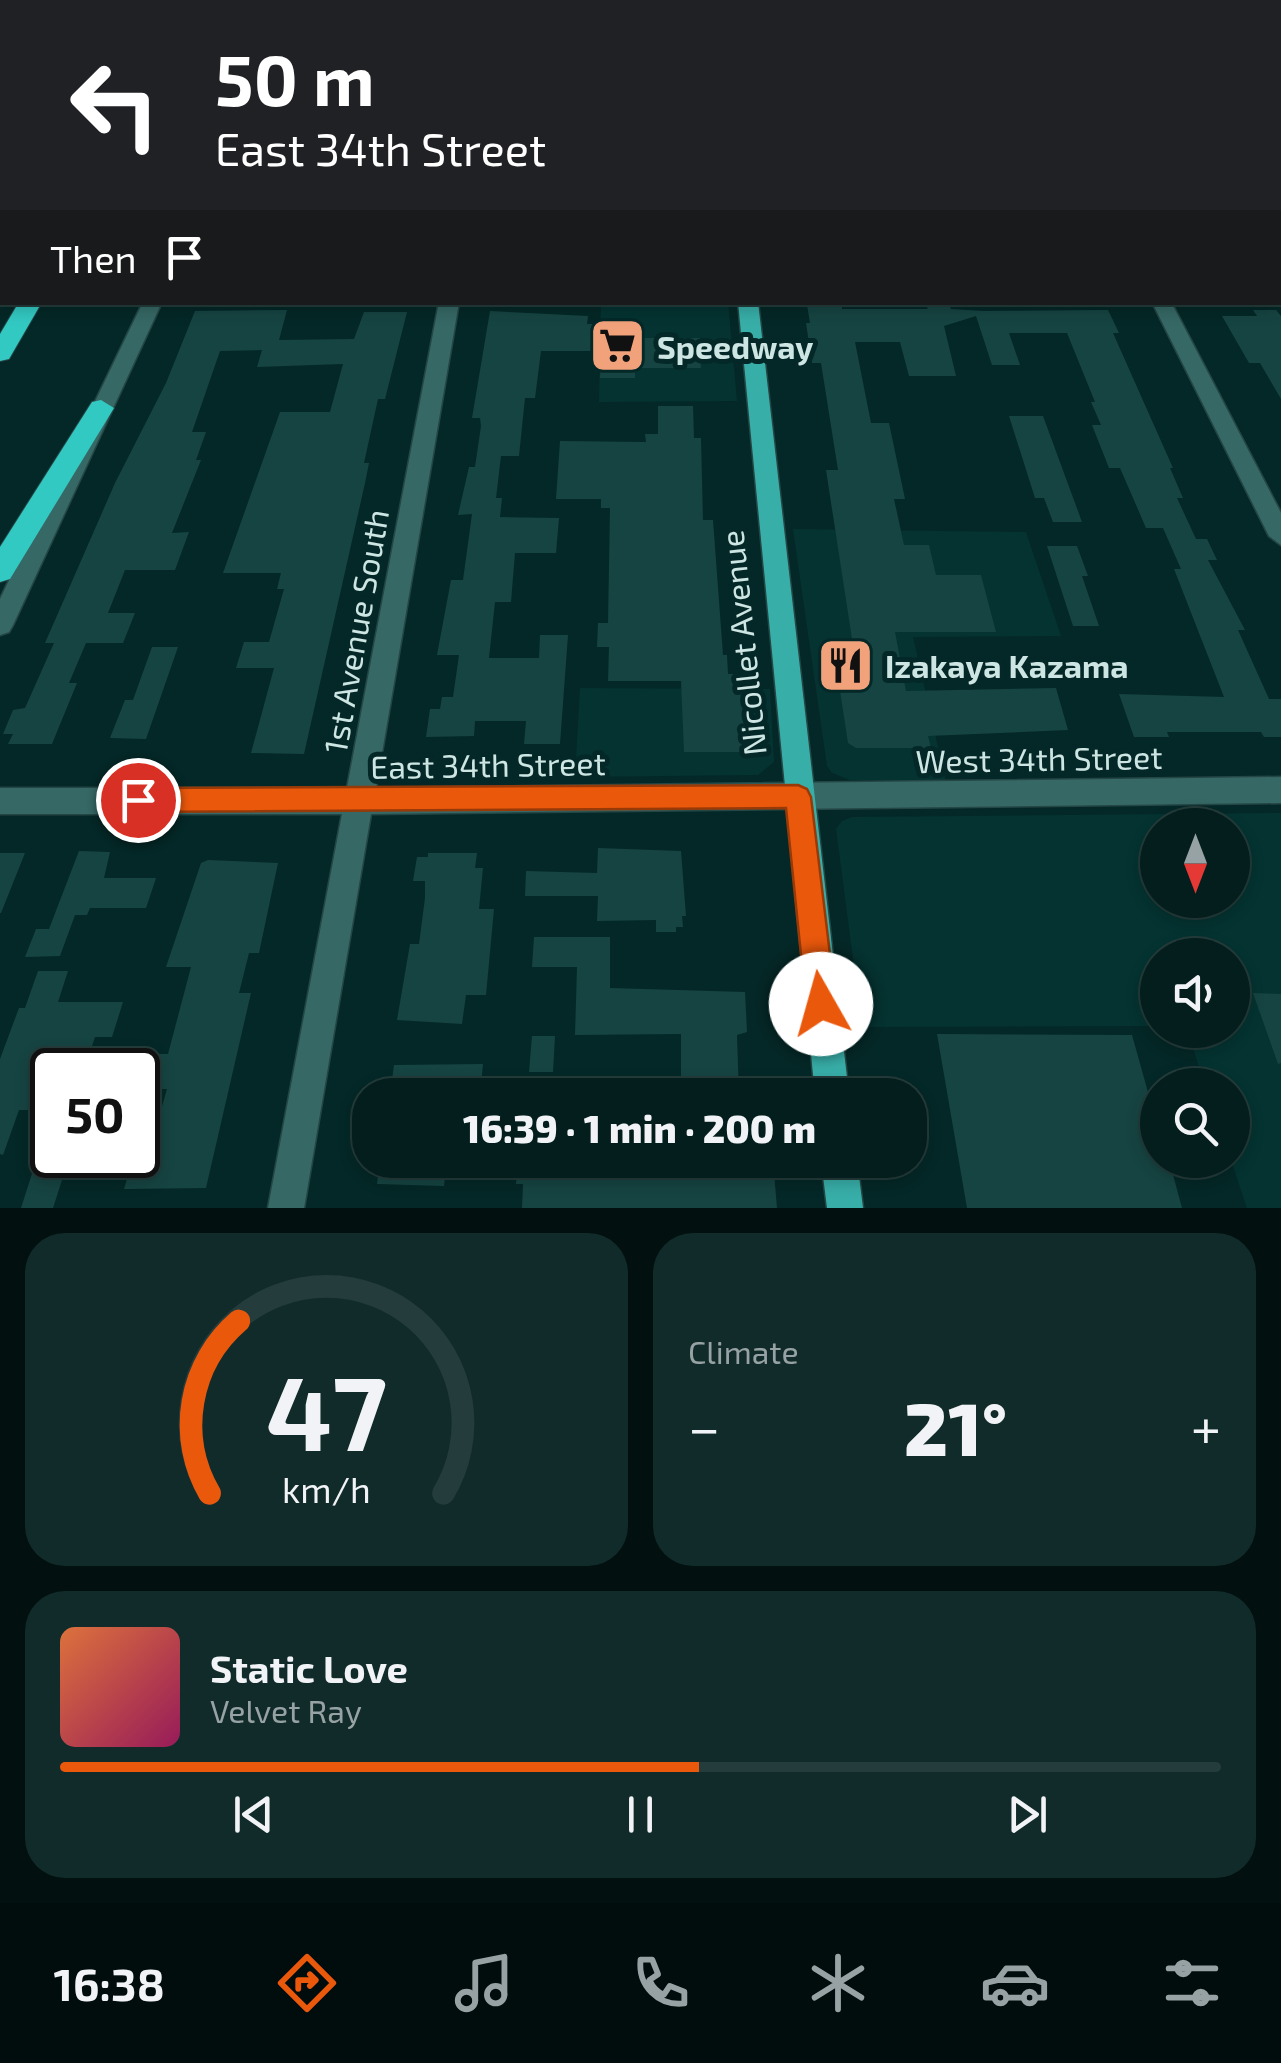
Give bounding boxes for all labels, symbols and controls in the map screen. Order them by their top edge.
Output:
text: 50 m [215,36,375,120]
icon: left [50,40,180,170]
text: East 34th Street [215,121,546,175]
icon: arrive [157,230,212,285]
text: Then [50,235,137,281]
supermarket icon: Speedway [588,316,648,376]
place label: Speedway [657,327,813,366]
street label: 1st Avenue South [315,506,395,756]
street label: Nicollet Avenue [711,529,773,757]
restaurant icon: Izakaya Kazama [816,635,876,695]
place label: Izakaya Kazama [885,646,1128,685]
street label: West 34th Street [915,737,1163,779]
street label: East 34th Street [370,743,606,785]
pin [96,758,181,843]
icon: arrive [111,773,166,828]
north arrow [1140,808,1250,918]
map controls [1140,808,1250,1178]
button: sound [1140,938,1250,1048]
position arrow [769,952,873,1056]
speed limit sign: 50 [30,1048,160,1178]
button: search [1140,1068,1250,1178]
text: 16:39 · 1 min · 200 m [463,1105,816,1151]
text: Climate [688,1332,799,1370]
text: 47 [266,1347,387,1472]
text: 21° [904,1381,1007,1471]
text: − [688,1393,720,1459]
text: + [1191,1393,1221,1459]
text: km/h [282,1467,371,1510]
text: Static Love [210,1645,408,1691]
text: Velvet Ray [210,1691,362,1729]
icon: previous [226,1787,281,1842]
icon: pause [613,1787,668,1842]
icon: next [1000,1787,1055,1842]
icon: directions [272,1948,342,2018]
icon: music [449,1948,519,2018]
icon: phone [626,1948,696,2018]
icon: climate [803,1948,873,2018]
icon: car [980,1948,1050,2018]
icon: filters [1157,1948,1227,2018]
text: 16:38 [54,1956,165,2010]

